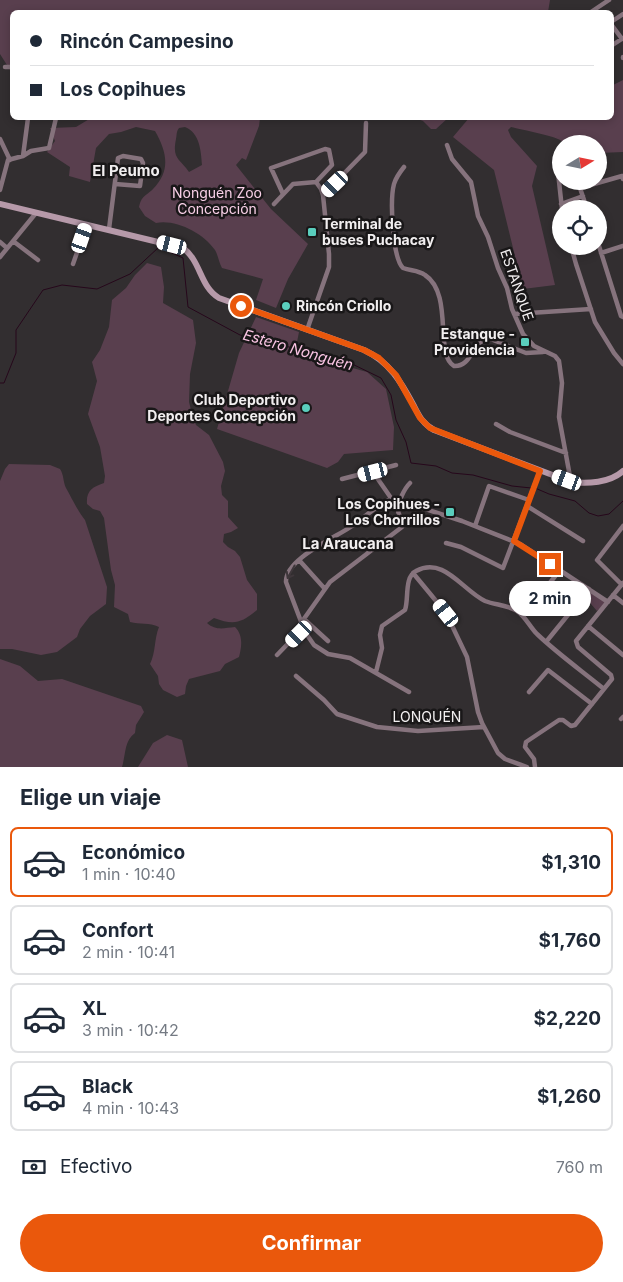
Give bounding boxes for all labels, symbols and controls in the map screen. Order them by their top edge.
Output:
text: Rincón Campesino [60,30,234,53]
text: Los Copihues [60,78,186,101]
north arrow [552,135,608,190]
map controls [552,135,607,255]
district label: El Peumo [92,161,160,180]
car [318,168,351,200]
park label: Nonguén Zoo Concepción [172,184,262,217]
button: locate [552,200,607,255]
place label: Terminal de buses Puchacay [322,215,435,248]
car [70,221,93,255]
marker: Terminal de buses Puchacay [306,226,318,238]
car [155,234,188,256]
street label: ESTANQUE [497,247,538,323]
route start [230,295,252,317]
place label: Rincón Criollo [296,297,392,314]
marker: Rincón Criollo [280,300,292,312]
water label: Estero Nonguén [241,325,356,374]
place label: Estanque - Providencia [434,325,515,358]
marker: Estanque - Providencia [519,336,531,348]
place label: Club Deportivo Deportes Concepción [147,391,296,424]
marker: Club Deportivo Deportes Concepción [300,402,312,414]
car [356,461,389,483]
car [550,468,583,492]
place label: Los Copihues - Los Chorrillos [337,495,440,528]
marker: Los Copihues - Los Chorrillos [444,506,456,518]
district label: La Araucana [302,534,394,553]
route end [539,553,561,575]
one-way arrow [285,564,295,578]
callout: 2 min [509,582,591,616]
text: 2 min [529,588,571,608]
car [430,597,461,629]
car [283,618,314,650]
street label: LONQUÉN [393,708,461,725]
text: Elige un viaje [20,784,161,810]
icon: car [22,840,67,885]
text: Económico [82,841,185,864]
text: $1,310 [541,851,601,874]
text: 1 min · 10:40 [82,864,176,884]
icon: car [22,918,67,963]
text: Confort [82,919,153,942]
text: $1,760 [539,929,601,952]
text: 2 min · 10:41 [82,942,175,962]
icon: car [22,996,67,1041]
text: XL [82,997,107,1020]
text: $2,220 [533,1007,601,1030]
text: 3 min · 10:42 [82,1020,179,1040]
icon: car [22,1074,67,1119]
text: Black [82,1075,133,1098]
text: $1,260 [537,1085,601,1108]
text: 4 min · 10:43 [82,1098,179,1118]
icon: cash [20,1153,48,1181]
text: Efectivo [60,1155,132,1178]
text: 760 m [556,1157,603,1177]
button: Confirmar [20,1214,603,1272]

